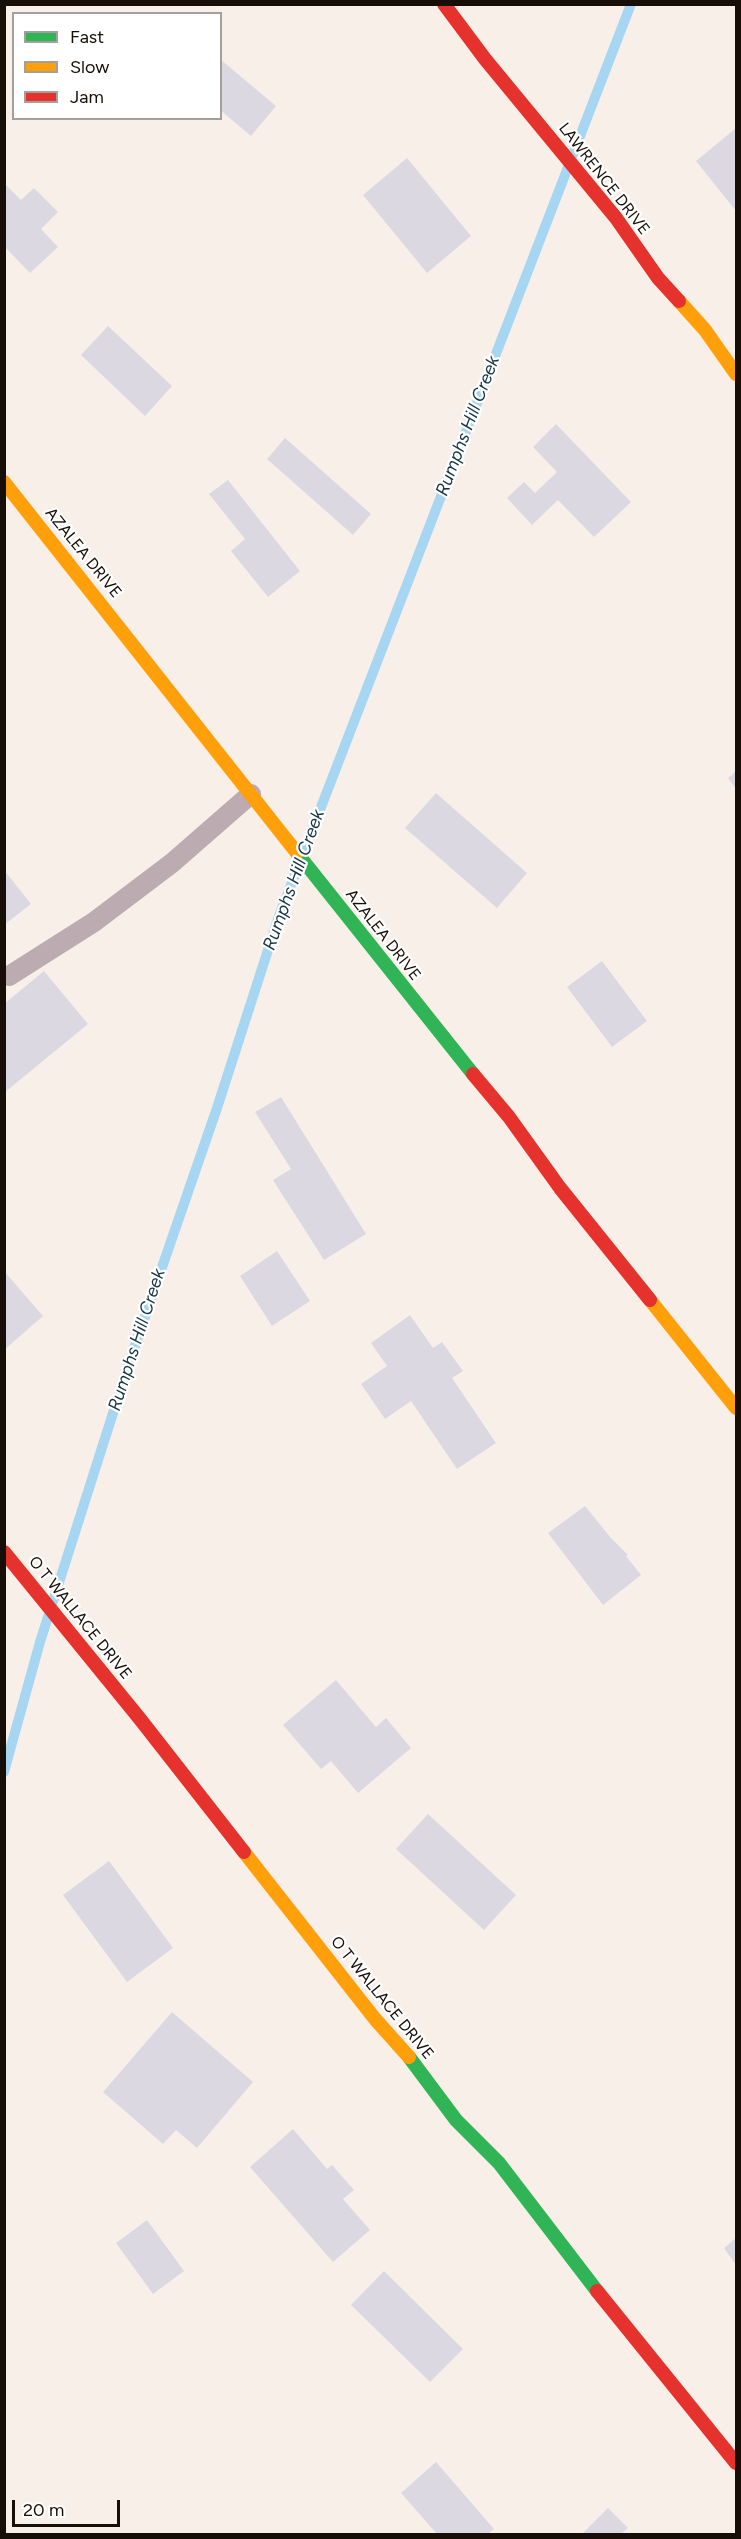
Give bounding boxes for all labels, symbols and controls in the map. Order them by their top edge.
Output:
legend [12,12,222,120]
text: Fast [70,26,104,48]
text: Slow [70,56,109,78]
text: Jam [70,86,104,108]
street label: LAWRENCE DRIVE [554,119,654,239]
water label: Rumphs Hill Creek [431,353,505,499]
street label: AZALEA DRIVE [41,504,125,602]
water label: Rumphs Hill Creek [259,807,329,953]
street label: AZALEA DRIVE [341,886,425,984]
water label: Rumphs Hill Creek [104,1266,170,1414]
street label: O T WALLACE DRIVE [24,1553,136,1683]
street label: O T WALLACE DRIVE [326,1933,438,2063]
scale bar [15,2488,123,2526]
text: 20 m [23,2499,64,2521]

